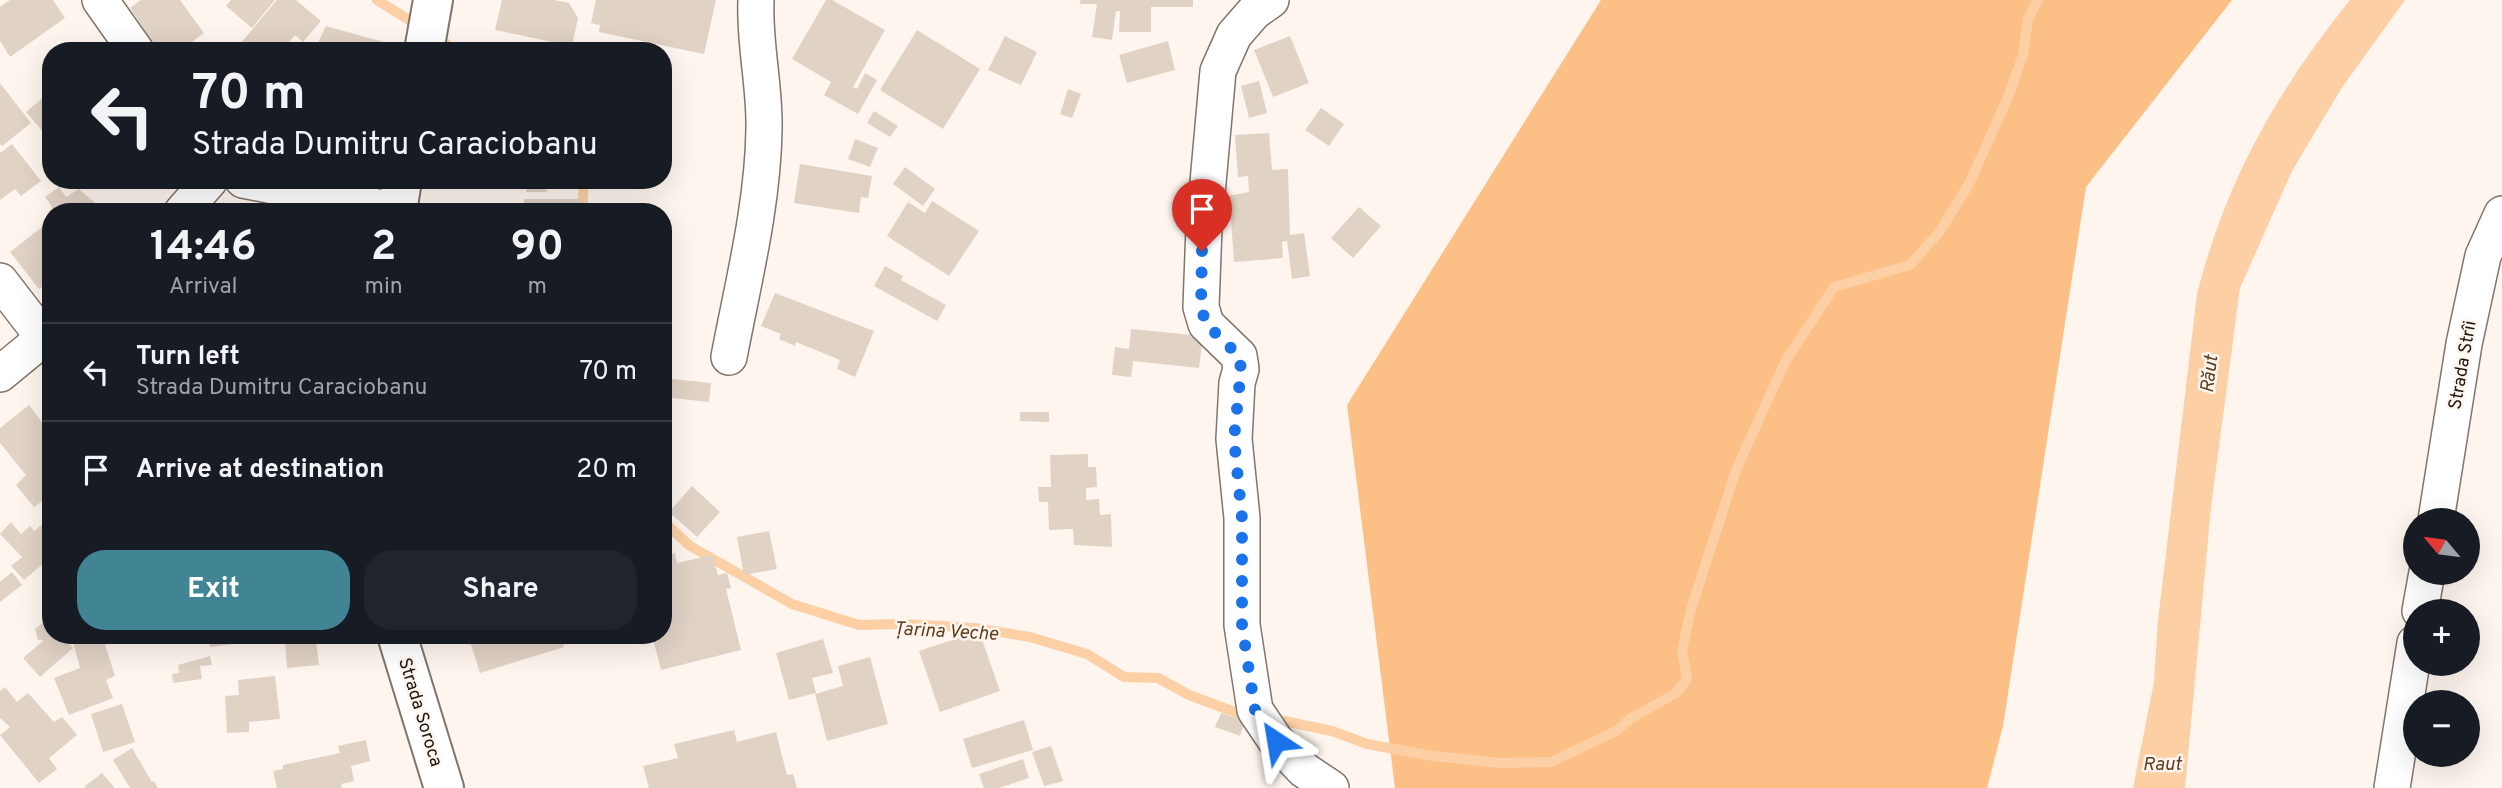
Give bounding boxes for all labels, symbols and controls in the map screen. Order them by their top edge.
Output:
text: 70 m [192,65,306,127]
icon: left [77,70,168,161]
text: Strada Dumitru Caraciobanu [192,126,598,166]
pin [1172,179,1232,251]
icon: arrive [1183,190,1221,228]
text: 14:46 [150,222,257,275]
text: 2 [371,222,396,275]
text: 90 [511,222,564,275]
text: Arrival [169,273,238,302]
text: min [364,273,403,302]
text: m [528,273,547,302]
street label: Strada Strîi [2444,319,2483,411]
text: Turn left [136,341,240,374]
icon: left [77,353,115,391]
water label: Răut [2196,353,2224,394]
text: 70 m [579,356,637,389]
text: Strada Dumitru Caraciobanu [136,374,428,403]
icon: arrive [77,451,115,489]
text: Arrive at destination [136,454,384,487]
text: 20 m [576,454,637,487]
north arrow [2403,508,2480,584]
map controls [2403,508,2480,767]
button: Exit [77,550,350,630]
button: Share [364,550,637,630]
button: + [2403,599,2480,676]
water label: Țarina Veche [893,617,999,647]
street label: Strada Soroca [392,655,447,770]
button: − [2403,690,2480,767]
position arrow [1239,704,1313,778]
water label: Raut [2143,753,2183,777]

